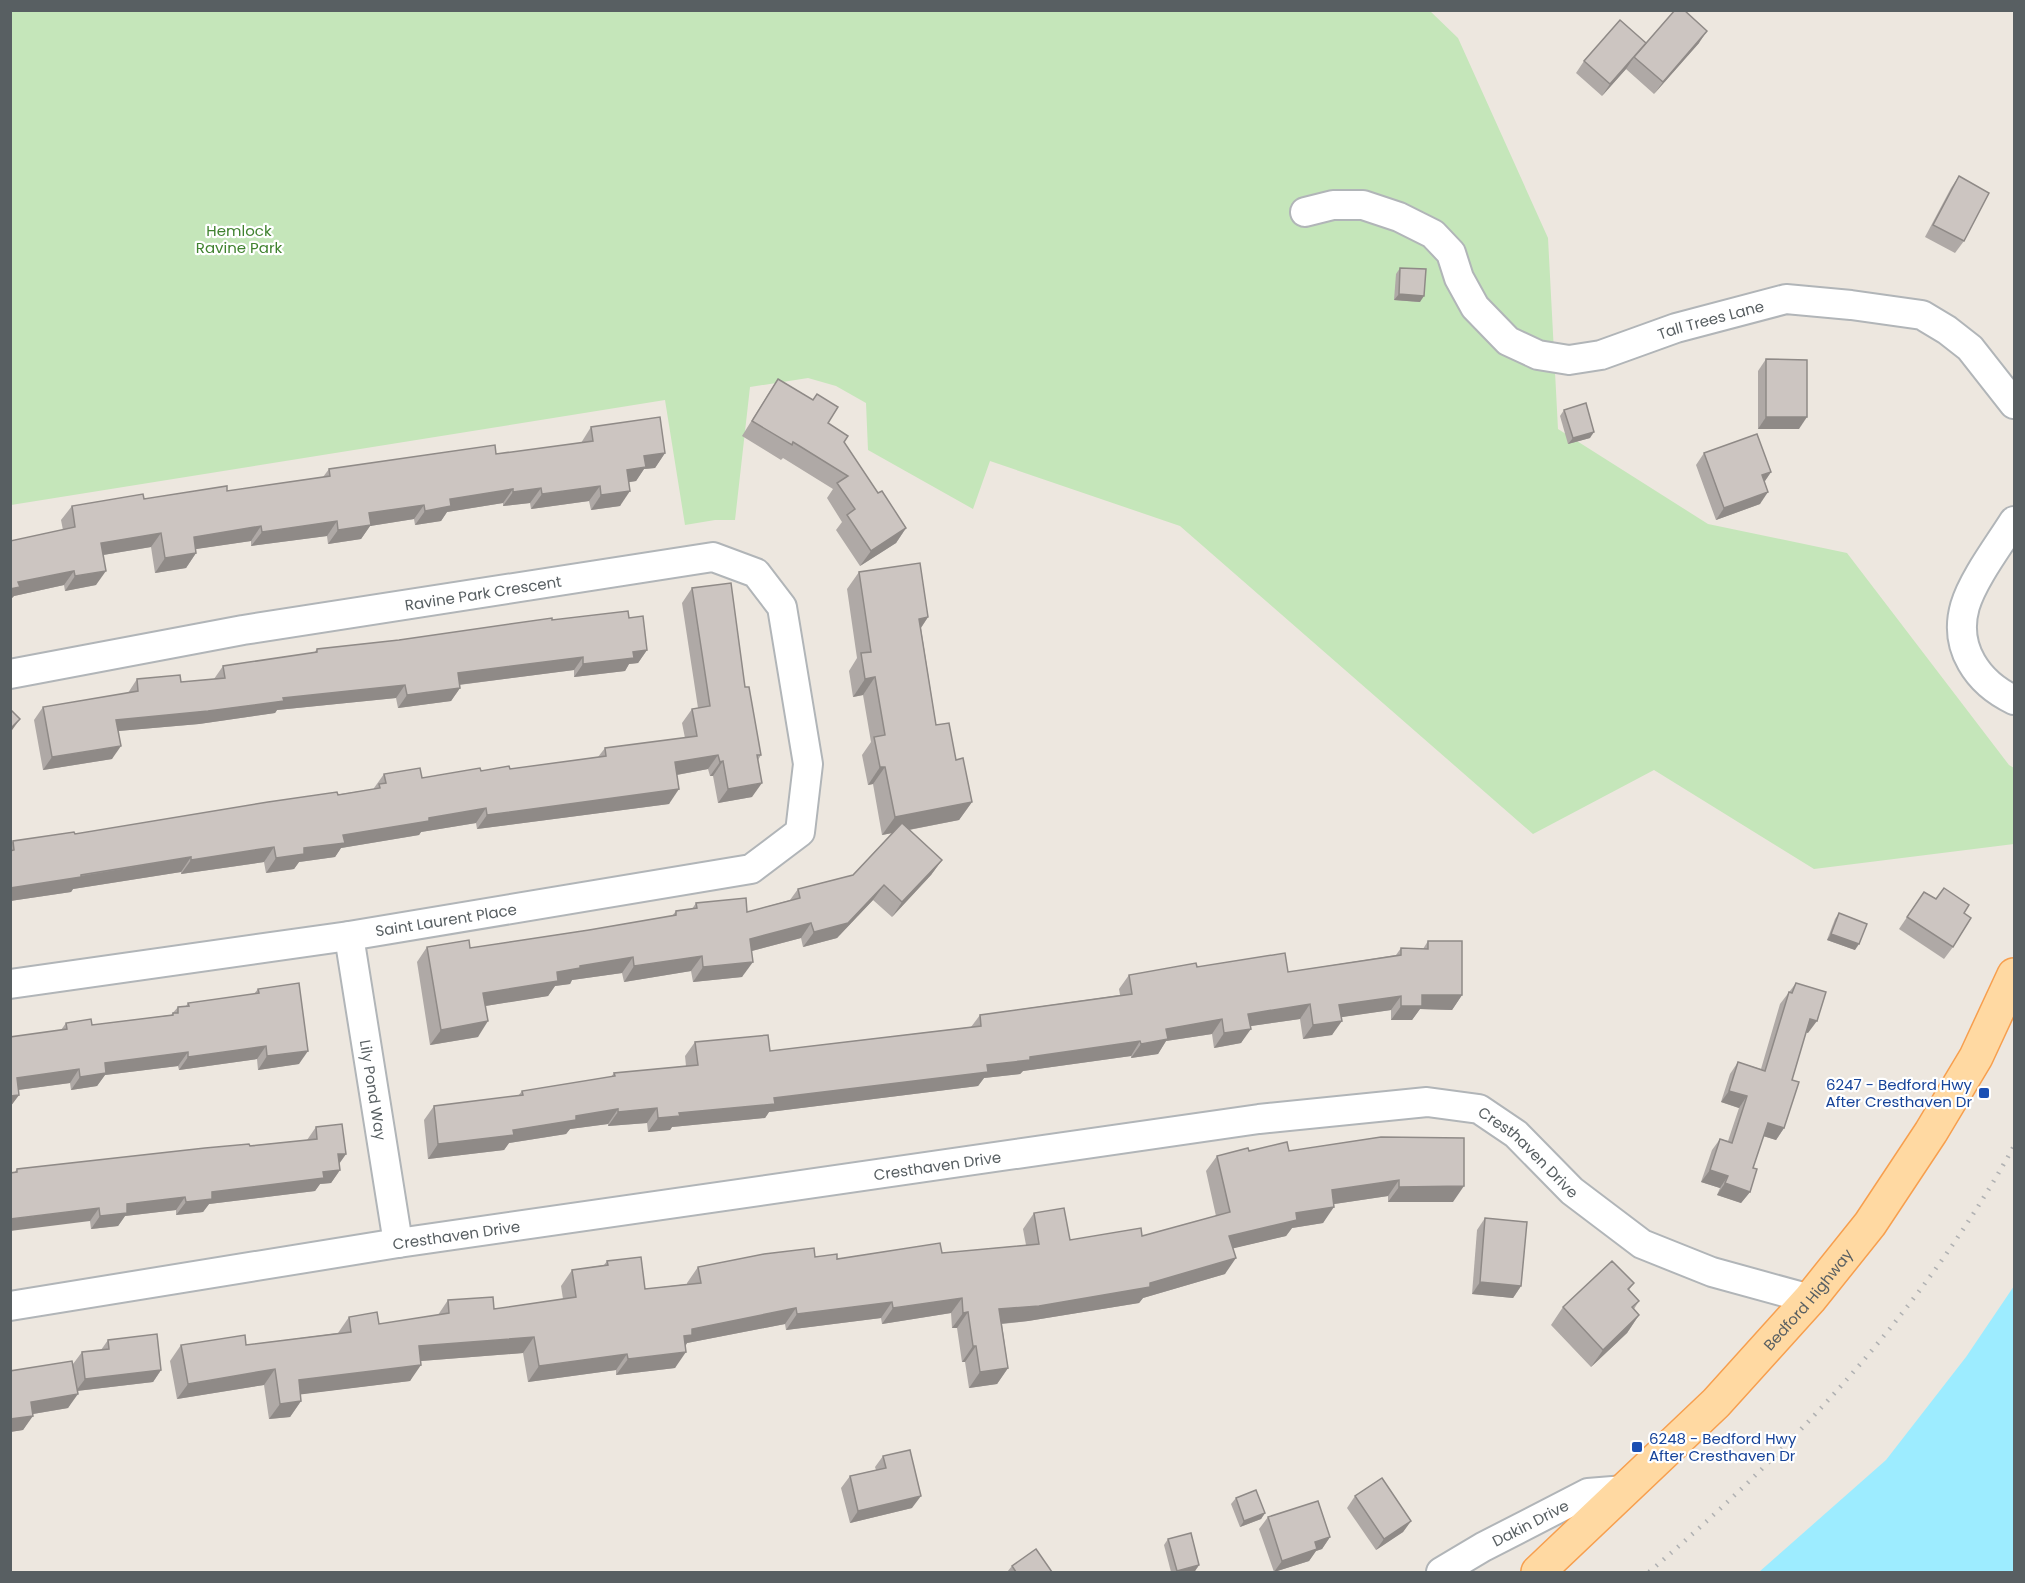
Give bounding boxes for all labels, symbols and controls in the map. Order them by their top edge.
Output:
park label: Hemlock Ravine Park [196,220,282,258]
street label: Tall Trees Lane [1654,295,1766,344]
street label: Ravine Park Crescent [403,570,563,615]
street label: Saint Laurent Place [374,898,518,942]
street label: Lily Pond Way [355,1038,392,1142]
place label: 6247 - Bedford Hwy After Cresthaven Dr [1826,1074,1973,1112]
marker: 6247 - Bedford Hwy After Cresthaven Dr [1977,1086,1991,1100]
street label: Cresthaven Drive [1474,1101,1583,1203]
street label: Cresthaven Drive [872,1146,1002,1185]
street label: Cresthaven Drive [391,1215,521,1254]
street label: Bedford Highway [1758,1243,1857,1355]
place label: 6248 - Bedford Hwy After Cresthaven Dr [1649,1428,1797,1466]
marker: 6248 - Bedford Hwy After Cresthaven Dr [1630,1440,1644,1454]
street label: Dakin Drive [1488,1494,1572,1551]

